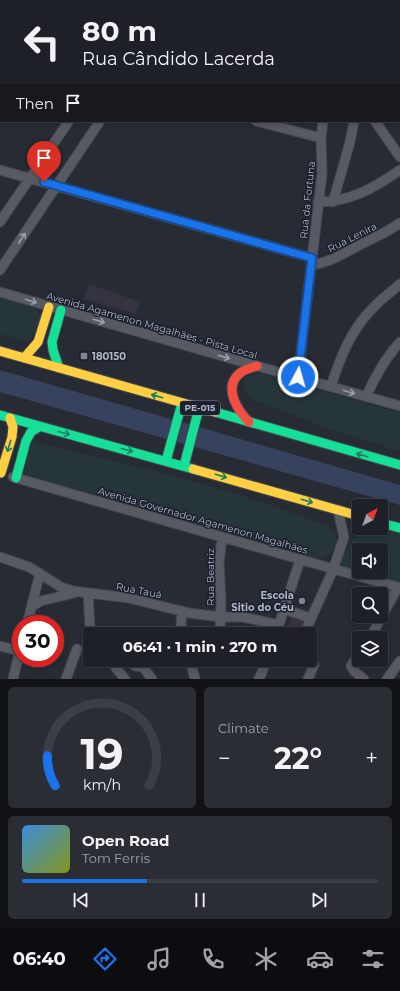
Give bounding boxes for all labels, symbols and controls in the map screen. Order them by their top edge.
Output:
text: 80 m [82,14,157,48]
icon: left [16,16,68,68]
text: Rua Cândido Lacerda [82,48,275,70]
icon: arrive [62,92,84,114]
text: Then [16,94,54,113]
pin [27,141,61,182]
icon: arrive [33,147,55,169]
street label: Rua da Fortuna [297,161,318,239]
street label: Rua Lenira [326,220,379,255]
one-way arrow [18,233,26,244]
street label: Avenida Agamenon Magalhães - Pista Local [45,289,259,362]
one-way arrow [24,298,37,305]
one-way arrow [92,318,105,325]
place label: 180150 [92,350,126,363]
marker: 180150 [79,351,89,361]
one-way arrow [217,354,230,361]
position arrow [277,356,319,398]
one-way arrow [343,388,355,396]
one-way arrow [150,392,163,399]
road number: PE-015 [180,401,220,415]
one-way arrow [57,430,70,438]
one-way arrow [5,439,12,452]
one-way arrow [120,447,133,454]
one-way arrow [356,450,369,458]
one-way arrow [215,473,228,480]
street label: Avenida Governador Agamenon Magalhães [96,484,309,557]
one-way arrow [300,498,313,505]
north arrow [352,499,388,535]
map controls [352,499,388,667]
button: sound [352,543,388,579]
street label: Rua Beatriz [204,548,217,606]
street label: Rua Tauá [115,580,163,601]
button: search [352,587,388,623]
place label: Escola Sitio do Céu [231,589,294,614]
marker: Escola Sitio do Céu [297,596,307,606]
speed limit sign: 30 [12,615,64,667]
button: layers [352,631,388,667]
text: 06:41 · 1 min · 270 m [123,637,277,656]
text: Climate [218,720,269,736]
text: 19 [81,728,123,778]
text: 22° [274,740,322,777]
text: − [218,745,231,772]
text: + [365,745,378,772]
text: km/h [83,775,121,793]
text: Open Road [82,831,170,850]
text: Tom Ferris [82,850,150,866]
icon: previous [70,889,92,911]
icon: pause [189,889,211,911]
icon: next [308,889,330,911]
icon: directions [91,945,119,973]
icon: music [145,945,173,973]
icon: phone [199,945,227,973]
icon: climate [252,945,280,973]
icon: car [306,945,334,973]
icon: filters [359,945,387,973]
text: 06:40 [13,948,66,970]

